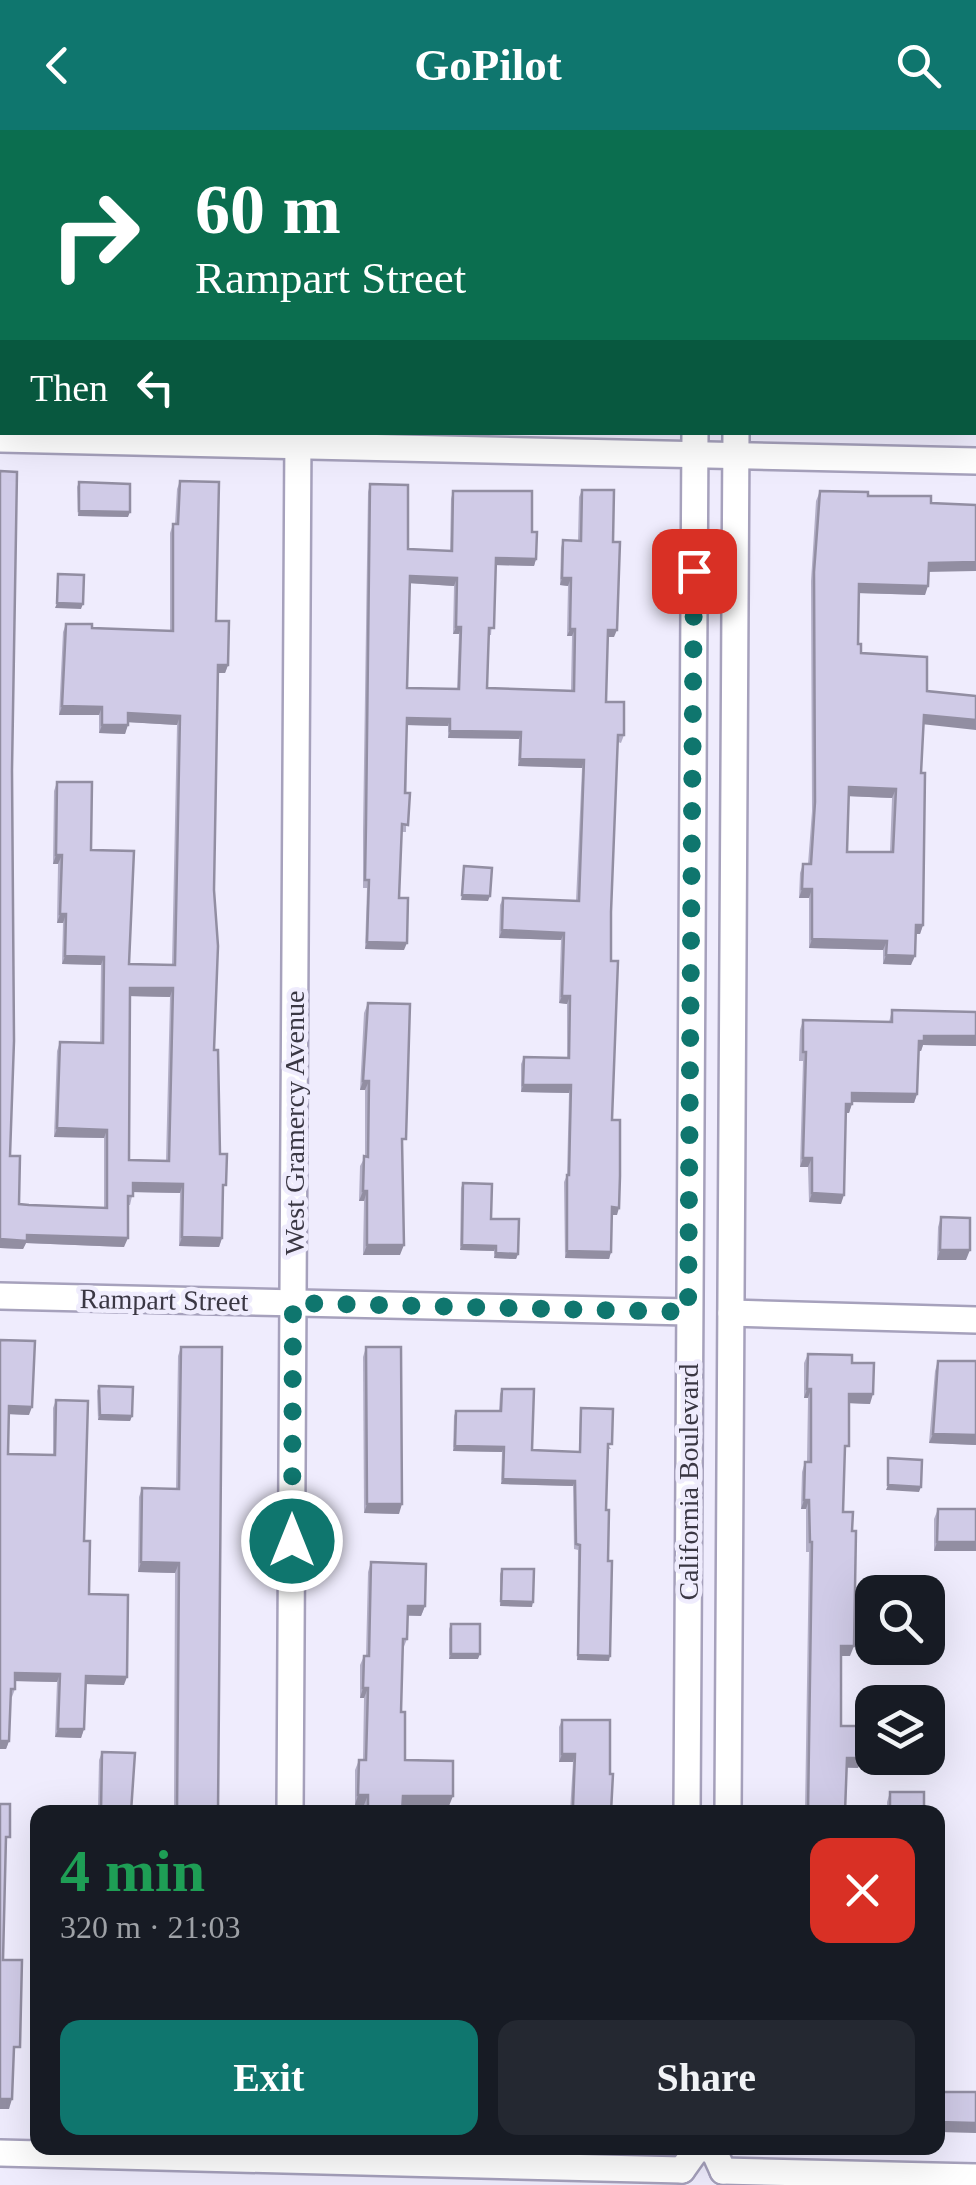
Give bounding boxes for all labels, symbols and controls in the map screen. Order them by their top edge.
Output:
icon: back [30,38,85,93]
icon: search [891,38,946,93]
text: GoPilot [414,40,562,90]
icon: right [30,170,160,300]
text: 60 m [195,171,341,248]
text: Rampart Street [195,253,466,303]
icon: left [128,360,183,415]
text: Then [30,367,108,409]
pin [652,529,737,614]
icon: arrive [667,544,722,599]
street label: West Gramercy Avenue [279,991,310,1255]
street label: Rampart Street [79,1283,249,1317]
street label: California Boulevard [673,1363,704,1601]
position arrow [240,1489,344,1593]
map controls [855,1575,945,1775]
button: search [855,1575,945,1665]
button: layers [855,1685,945,1775]
text: 4 min [60,1838,205,1904]
button: close [810,1838,915,1943]
text: 320 m · 21:03 [60,1909,240,1945]
button: Exit [60,2020,478,2135]
button: Share [498,2020,915,2135]

